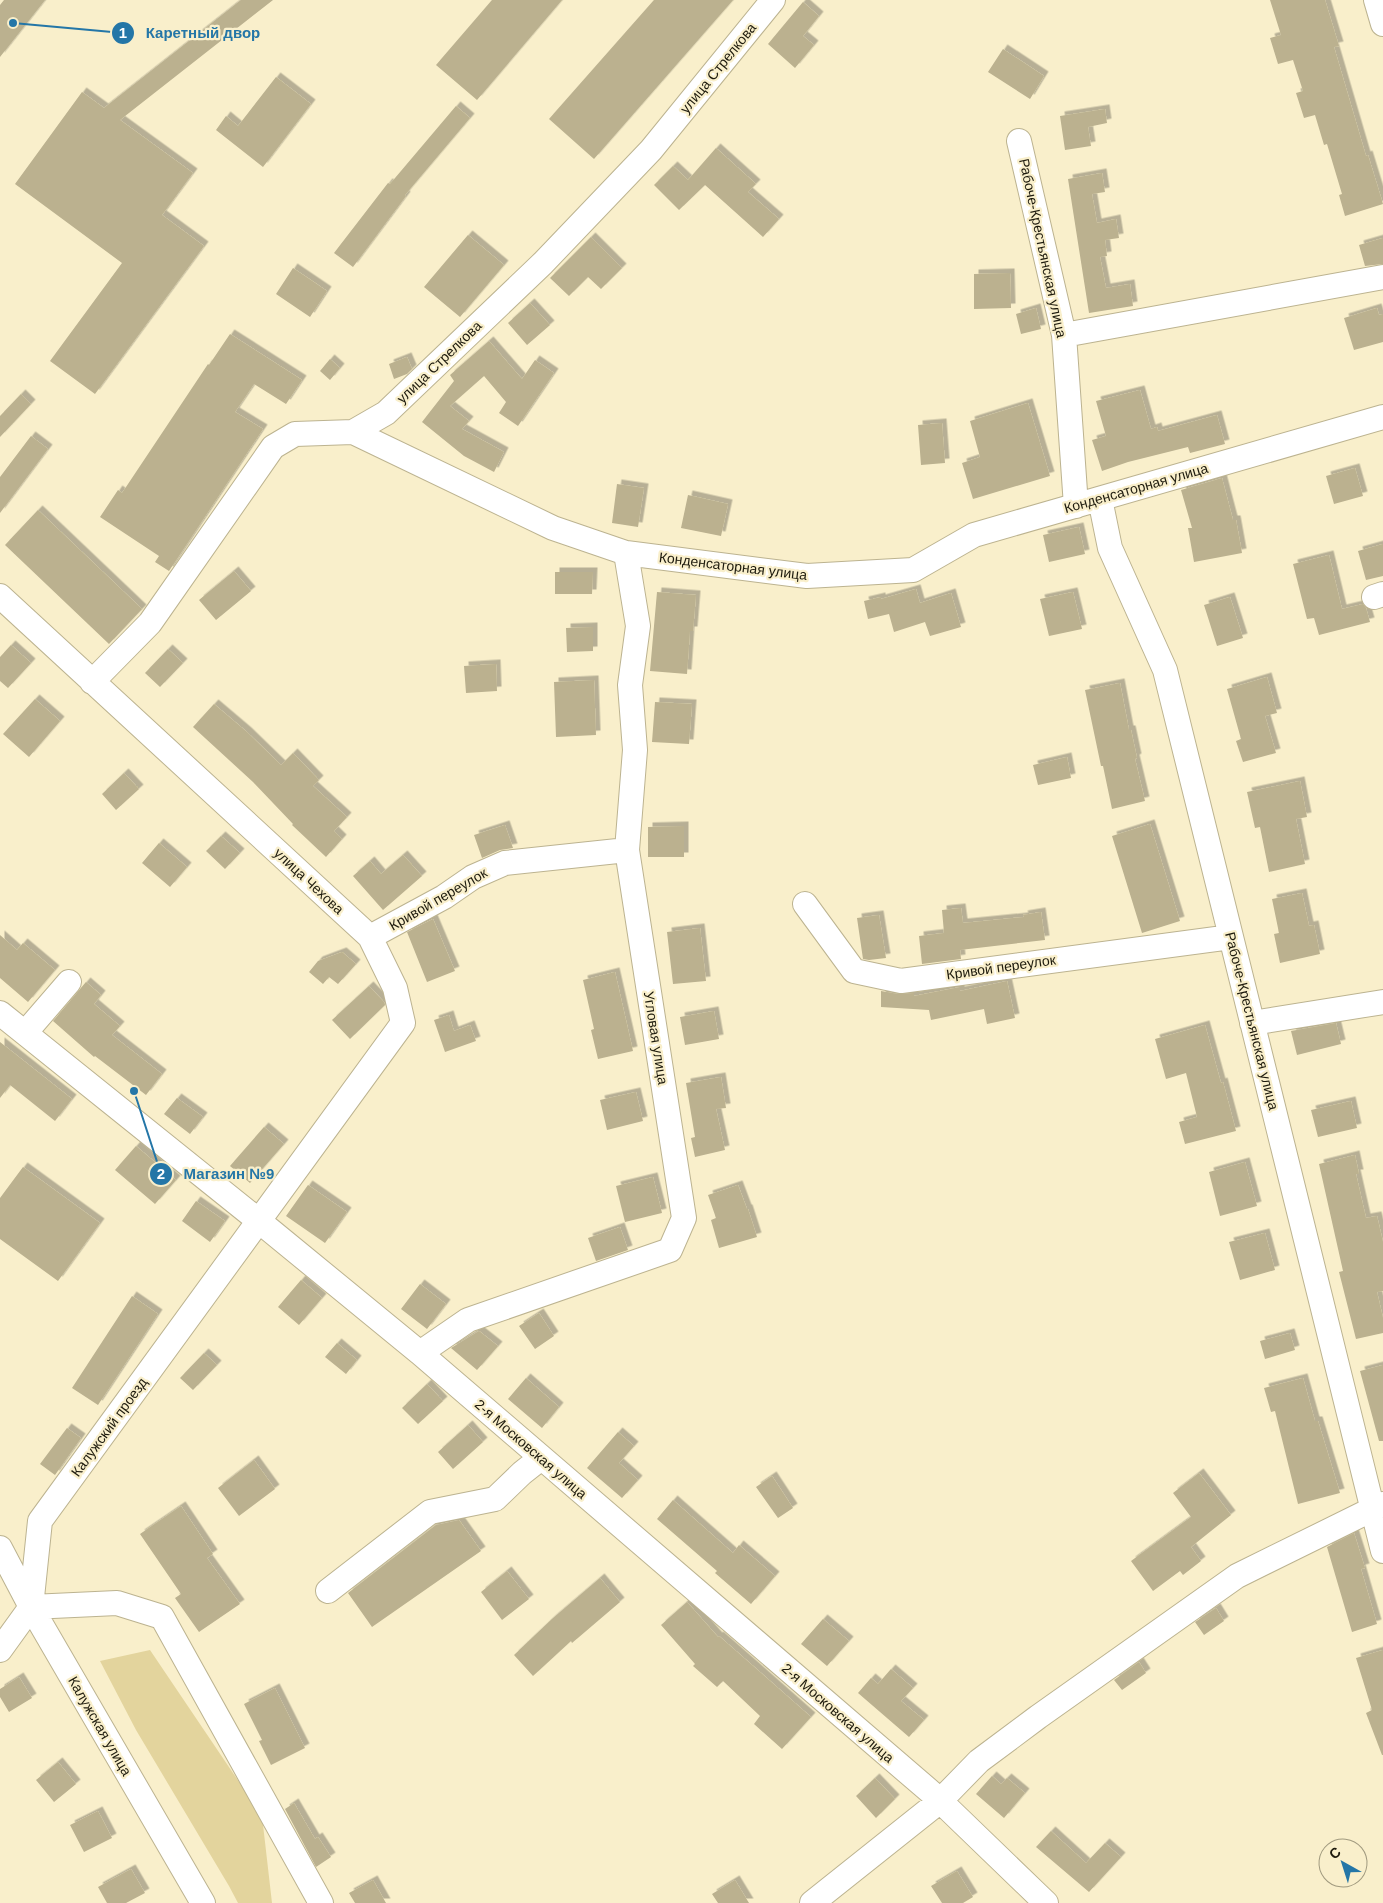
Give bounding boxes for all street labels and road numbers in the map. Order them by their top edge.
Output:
street label: улица Стрелкова [677,20,759,116]
street label: Рабоче-Крестьянская улица [1016,157,1070,339]
street label: улица Стрелкова [393,317,485,406]
street label: Конденсаторная улица [1062,460,1210,516]
street label: Конденсаторная улица [658,549,808,583]
street label: улица Чехова [271,845,347,917]
street label: Кривой переулок [386,864,490,933]
street label: Рабоче-Крестьянская улица [1222,930,1282,1112]
street label: Кривой переулок [945,951,1058,983]
street label: Угловая улица [641,990,671,1086]
street label: Калужский проезд [68,1374,150,1480]
street label: 2-я Московская улица [472,1396,590,1502]
street label: 2-я Московская улица [779,1660,897,1766]
street label: Калужская улица [65,1674,135,1779]

